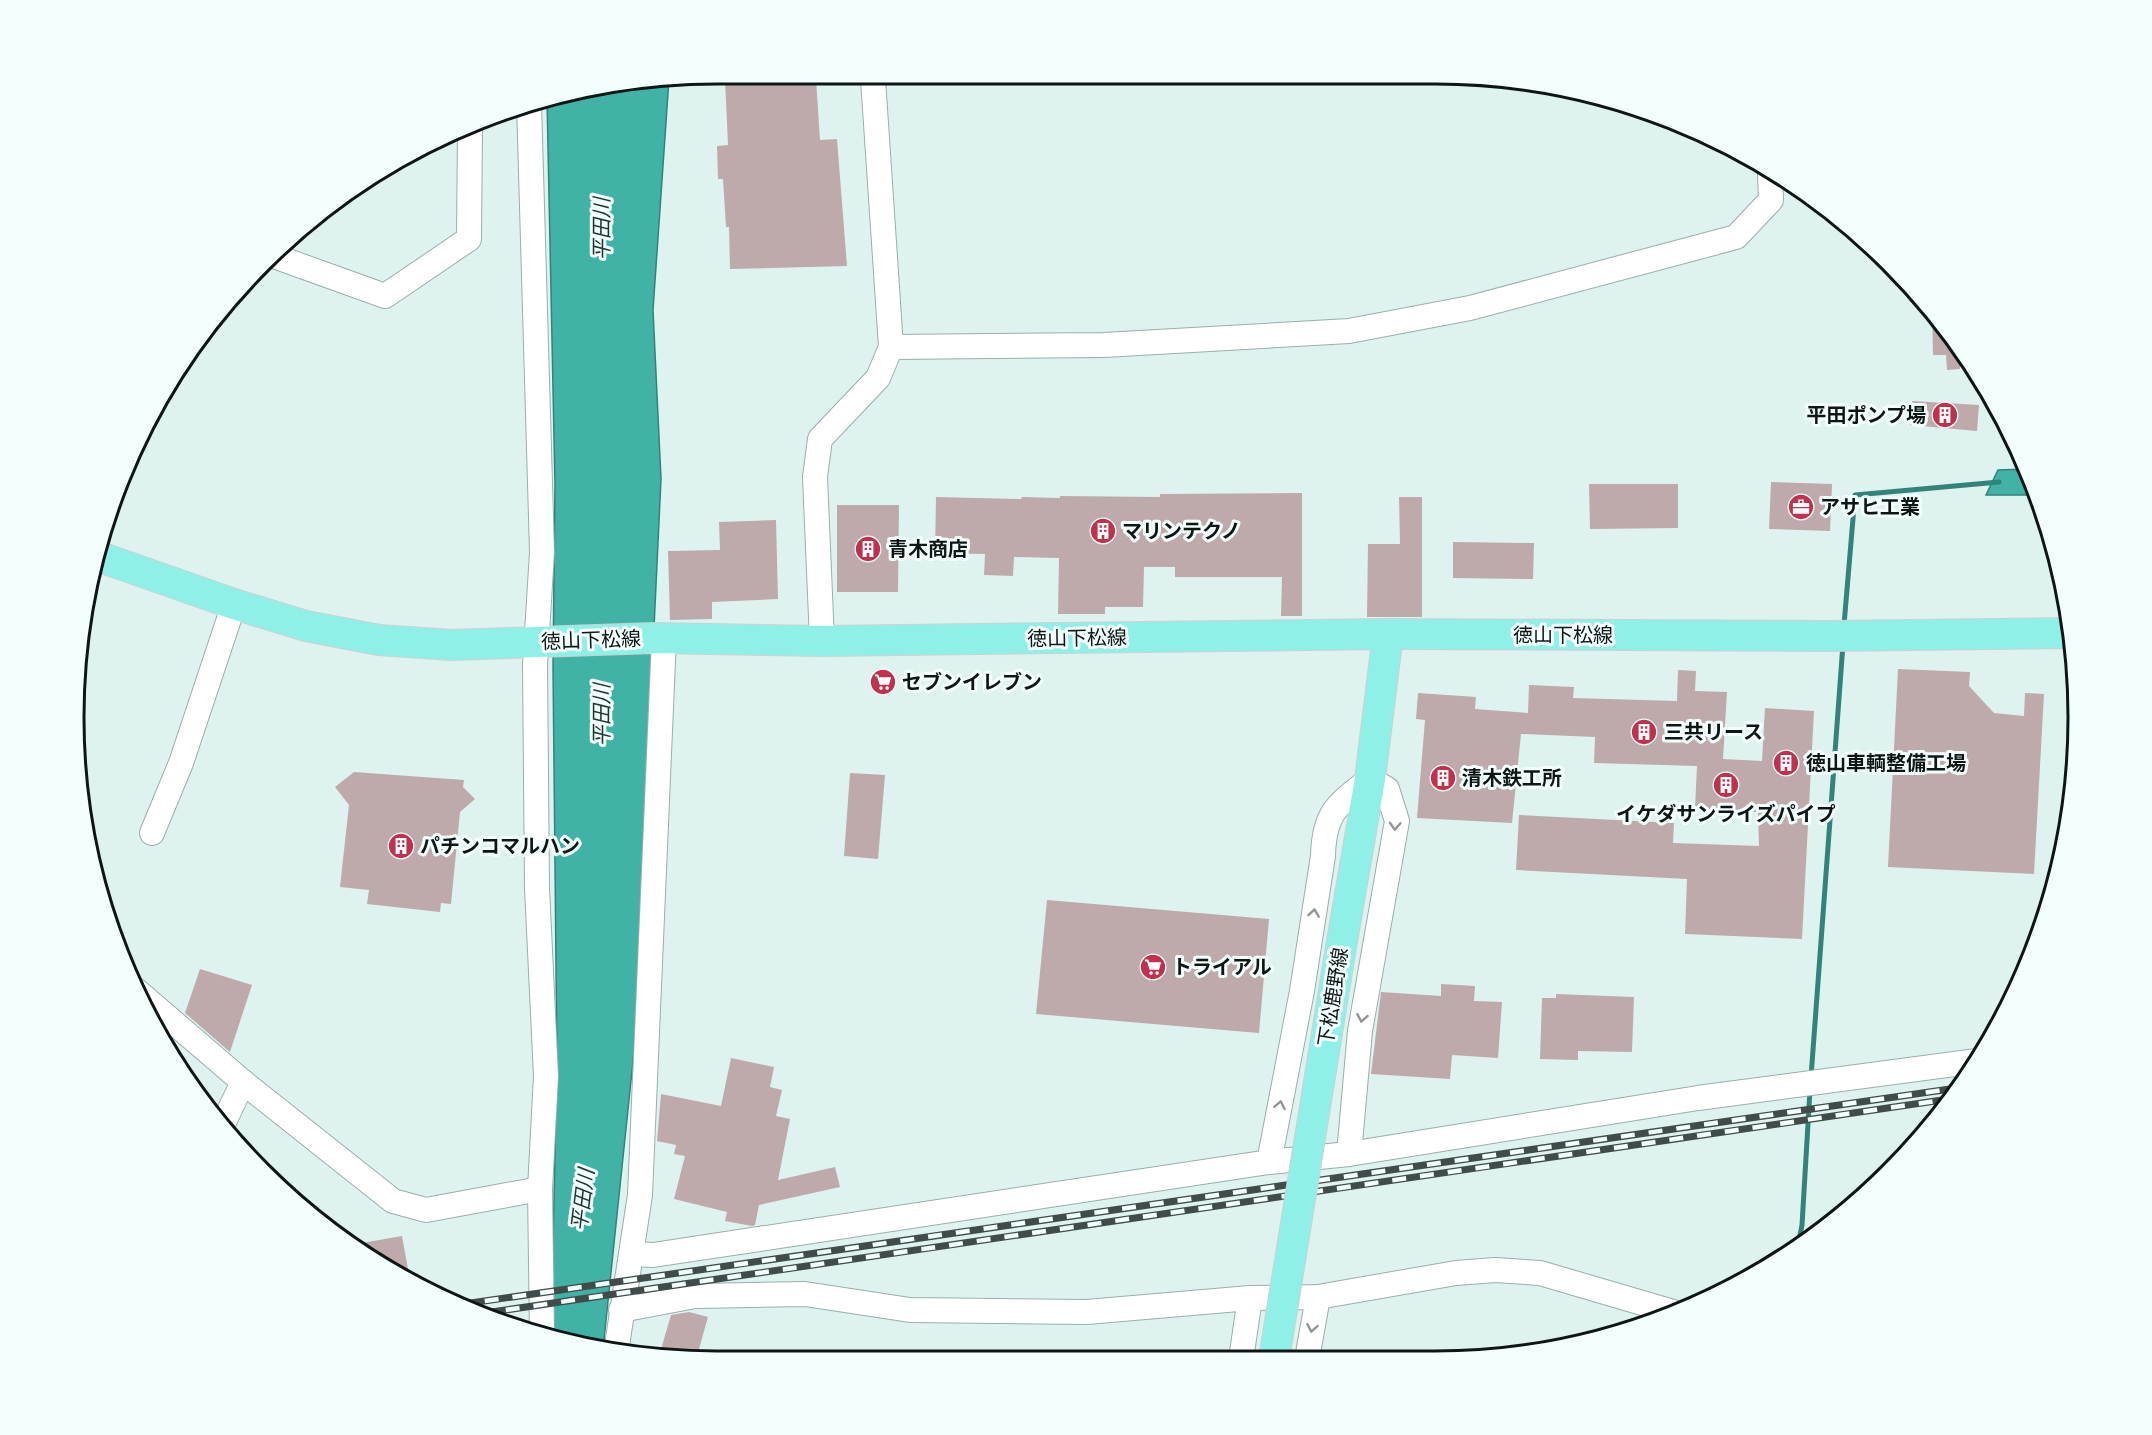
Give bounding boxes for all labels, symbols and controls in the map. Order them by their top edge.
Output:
water label: 平田川 [587,196,616,261]
building icon: 平田ポンプ場 [1930,400,1960,430]
place label: 平田ポンプ場 [1807,401,1926,429]
office icon: アサヒ工業 [1786,492,1816,522]
place label: アサヒ工業 [1820,493,1920,521]
building icon: マリンテクノ [1088,516,1118,546]
place label: マリンテクノ [1122,517,1241,545]
building icon: 青木商店 [853,534,883,564]
place label: 青木商店 [888,535,968,563]
street label: 徳山下松線 [1513,621,1613,649]
street label: 徳山下松線 [1027,623,1127,653]
street label: 徳山下松線 [541,624,641,656]
supermarket icon: セブンイレブン [868,667,898,697]
place label: セブンイレブン [902,668,1042,696]
water label: 平田川 [587,682,616,747]
building icon: 三共リース [1629,717,1659,747]
place label: 三共リース [1664,718,1763,746]
building icon: 徳山車輌整備工場 [1771,748,1801,778]
place label: 徳山車輌整備工場 [1806,749,1966,777]
building icon: 清木鉄工所 [1428,763,1458,793]
place label: 清木鉄工所 [1462,764,1562,792]
building icon: イケダサンライズパイプ [1711,770,1741,800]
place label: イケダサンライズパイプ [1616,800,1836,828]
one-way arrow [1388,822,1401,831]
building icon: パチンコマルハン [386,831,416,861]
place label: パチンコマルハン [420,832,580,860]
one-way arrow [1307,908,1320,918]
street label: 下松鹿野線 [1311,945,1355,1049]
supermarket icon: トライアル [1138,952,1168,982]
place label: トライアル [1172,953,1272,981]
one-way arrow [1357,1014,1369,1023]
one-way arrow [1273,1100,1286,1110]
water label: 平田川 [564,1165,601,1233]
one-way arrow [1306,1323,1319,1333]

